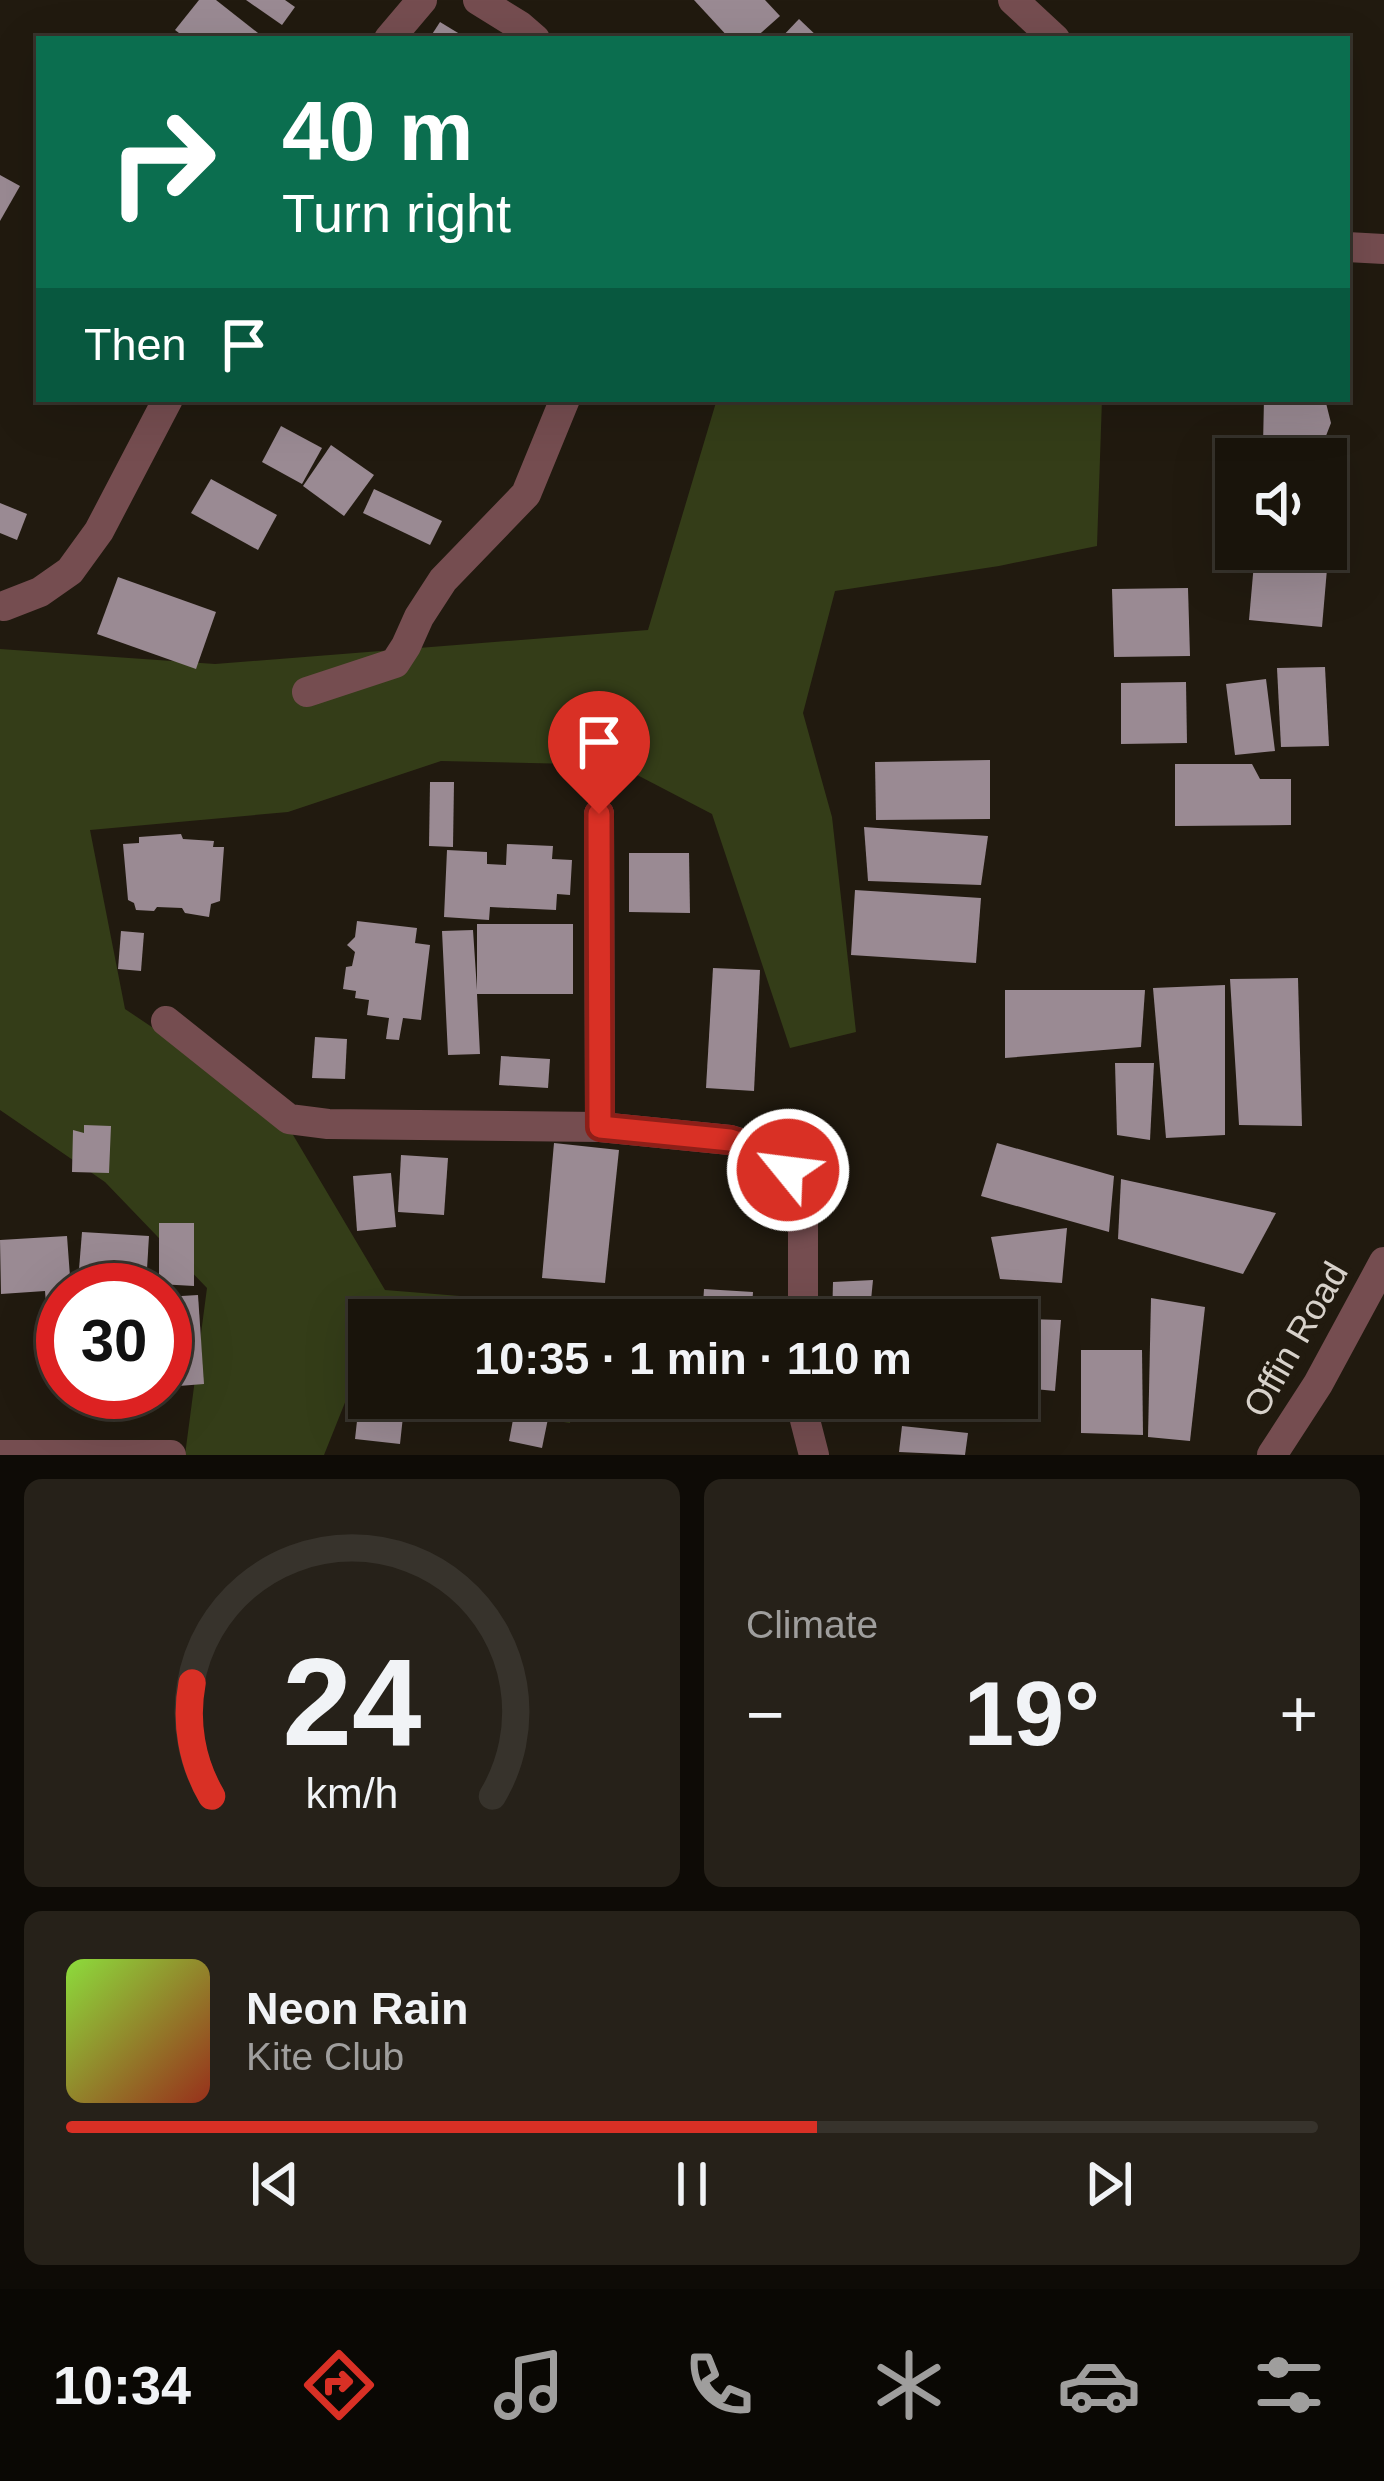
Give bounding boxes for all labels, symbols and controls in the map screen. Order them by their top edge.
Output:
icon: right [84,84,240,240]
text: 40 m [282,84,473,178]
text: Turn right [282,183,511,243]
icon: arrive [211,312,277,378]
text: Then [84,319,187,370]
map controls [1215,438,1347,570]
button: sound [1215,438,1347,570]
pin [548,691,650,814]
icon: arrive [566,709,632,775]
position arrow [725,1107,851,1233]
street label: Offin Road [1235,1255,1356,1424]
speed limit sign: 30 [36,1263,192,1419]
text: 10:35 · 1 min · 110 m [474,1333,912,1384]
text: Climate [746,1603,878,1646]
text: 24 [283,1632,421,1771]
text: 19° [964,1664,1100,1764]
text: − [746,1677,785,1751]
text: + [1279,1677,1318,1751]
text: km/h [306,1769,398,1817]
text: Neon Rain [246,1983,469,2034]
text: Kite Club [246,2035,404,2078]
icon: previous [242,2151,308,2217]
icon: pause [659,2151,725,2217]
icon: next [1076,2151,1142,2217]
icon: directions [297,2343,381,2427]
icon: music [487,2343,571,2427]
icon: phone [677,2343,761,2427]
icon: climate [867,2343,951,2427]
icon: car [1057,2343,1141,2427]
icon: filters [1247,2343,1331,2427]
text: 10:34 [53,2355,191,2415]

